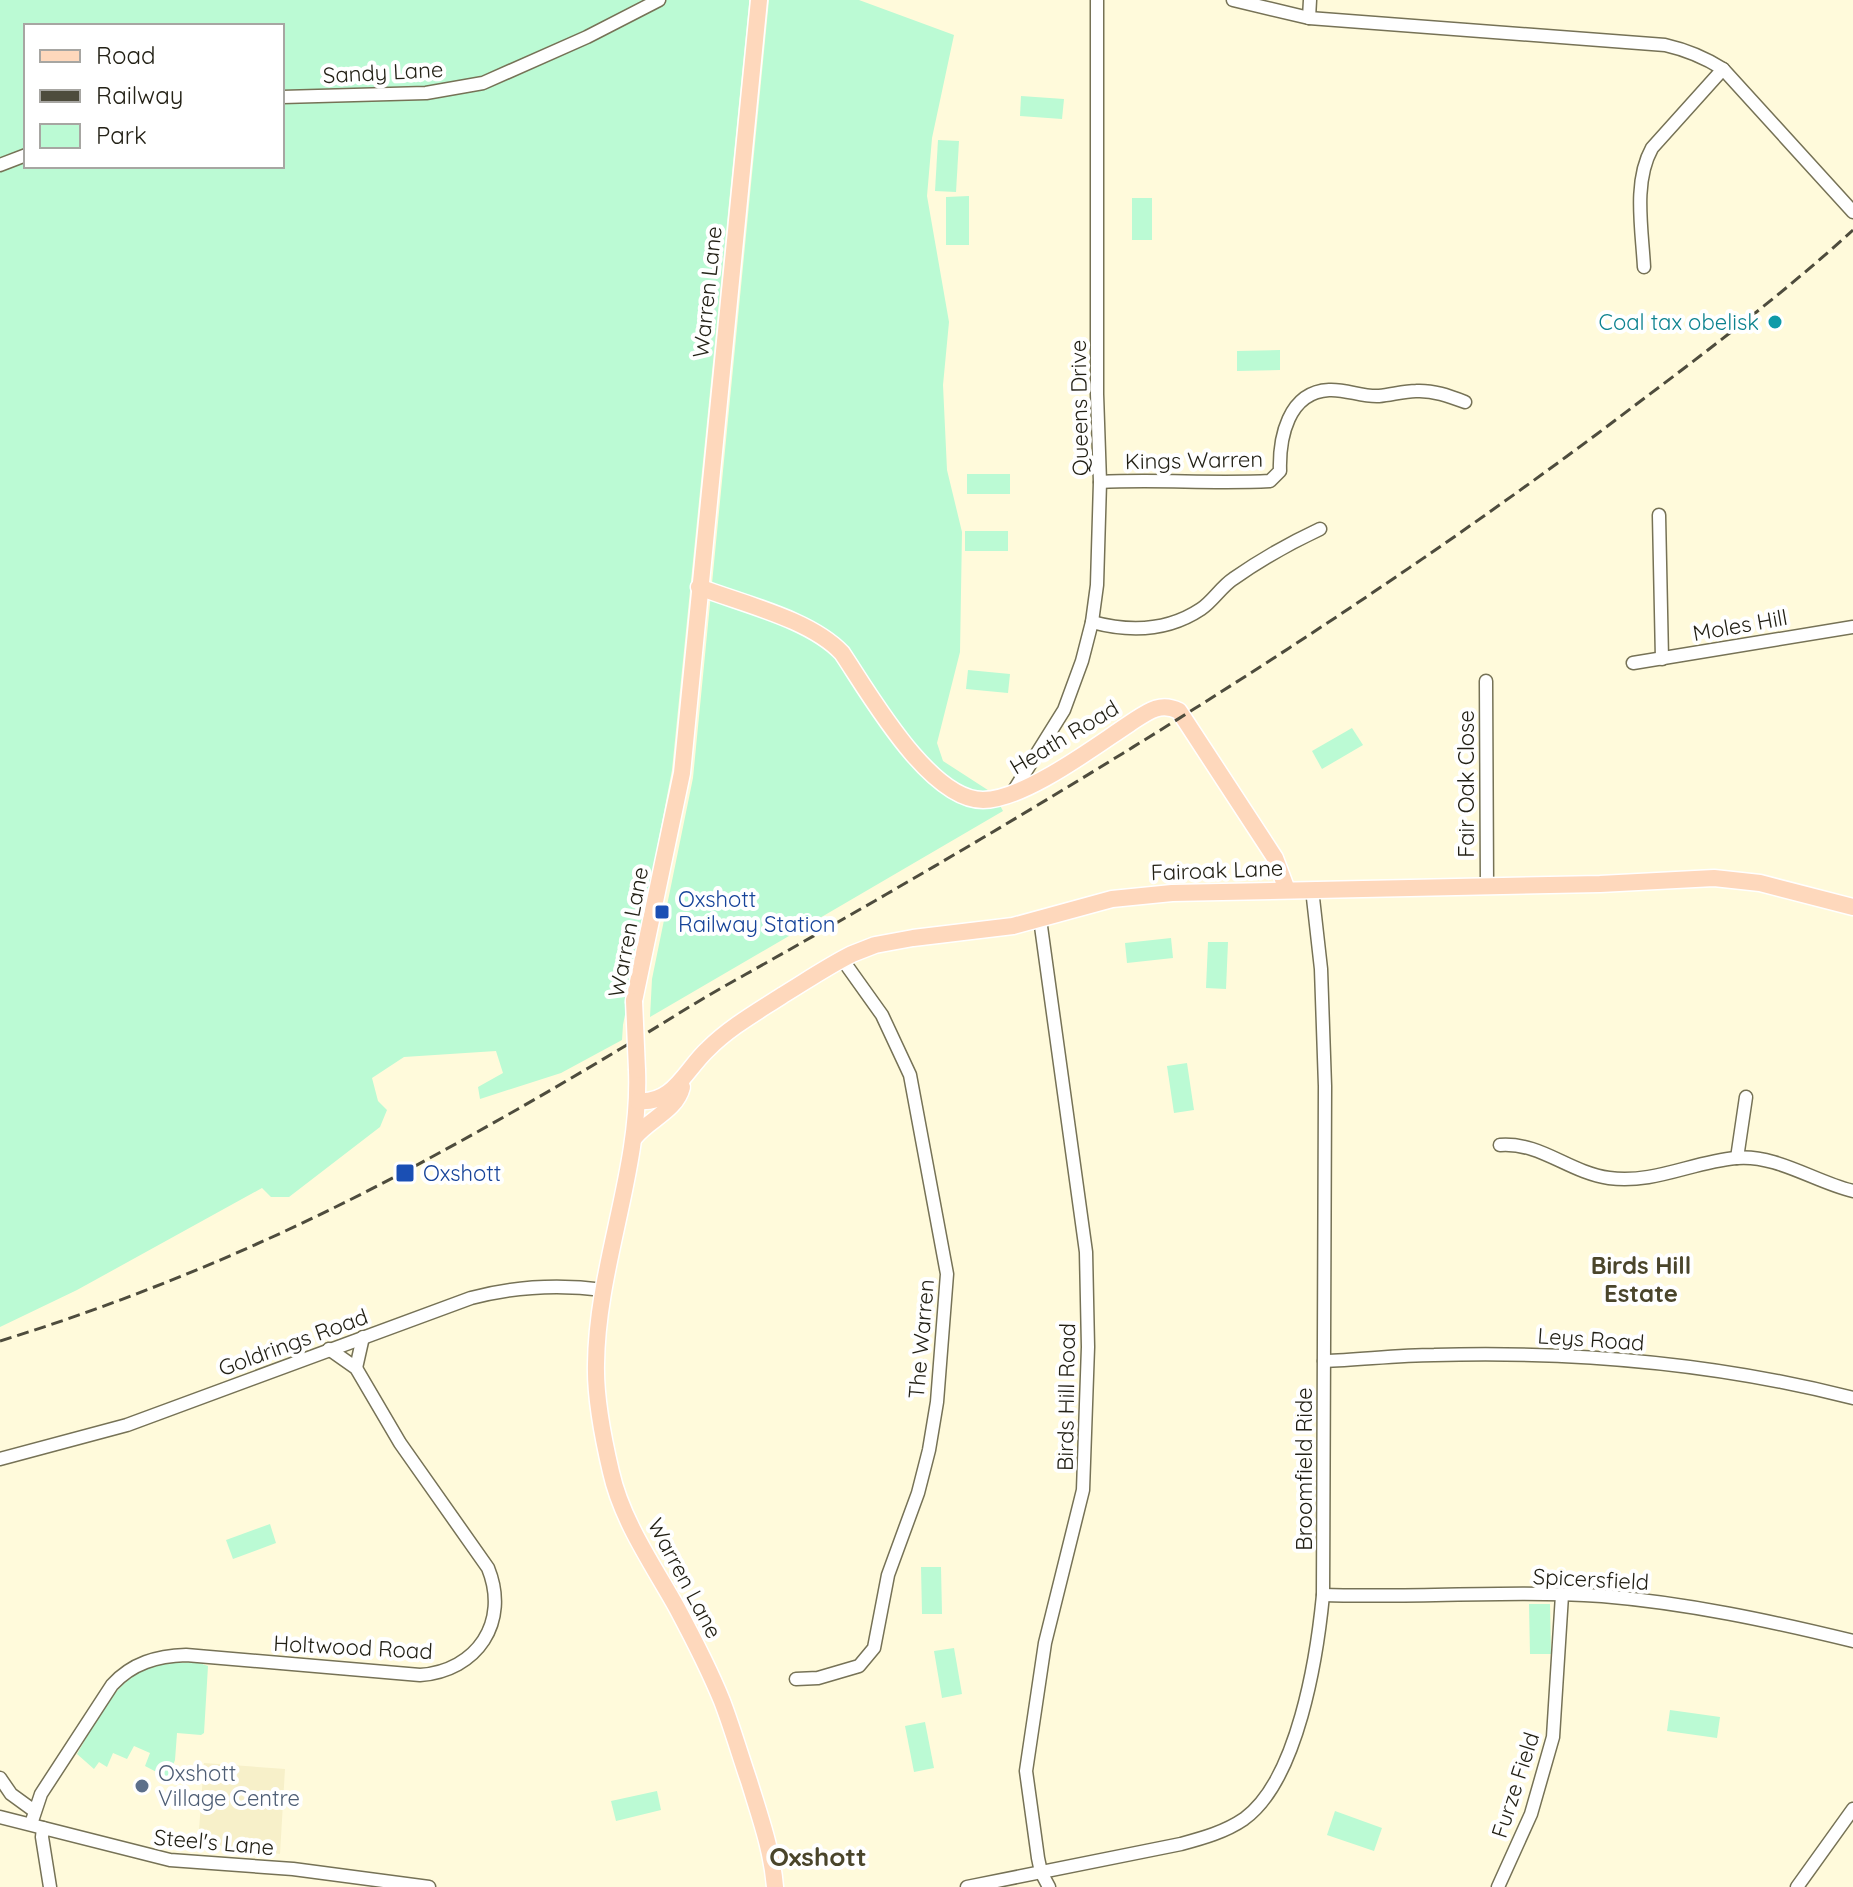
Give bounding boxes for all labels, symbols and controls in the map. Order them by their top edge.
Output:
legend [24,24,284,168]
text: Road [96,40,156,70]
street label: Sandy Lane [322,55,444,89]
text: Railway [96,80,183,110]
text: Park [96,120,147,150]
street label: Warren Lane [686,225,728,359]
place label: Coal tax obelisk [1599,308,1759,336]
marker: Coal tax obelisk [1766,313,1784,331]
street label: Queens Drive [1064,340,1094,476]
street label: Kings Warren [1125,445,1263,475]
street label: Moles Hill [1690,603,1790,647]
street label: Heath Road [1004,694,1124,780]
street label: Fair Oak Close [1452,710,1480,858]
street label: Fairoak Lane [1150,854,1284,886]
street label: Warren Lane [602,864,654,1000]
place label: Oxshott Railway Station [678,885,835,938]
marker: Oxshott Railway Station [653,903,671,921]
place label: Oxshott [423,1159,501,1187]
marker: Oxshott [394,1162,416,1184]
district label: Birds Hill Estate [1591,1250,1691,1308]
street label: The Warren [902,1278,940,1400]
street label: Goldrings Road [214,1302,372,1382]
street label: Leys Road [1537,1321,1645,1357]
street label: Birds Hill Road [1051,1323,1081,1471]
street label: Broomfield Ride [1290,1387,1318,1551]
street label: Warren Lane [642,1513,728,1643]
street label: Spicersfield [1532,1562,1650,1596]
street label: Holtwood Road [273,1629,433,1665]
street label: Furze Field [1485,1729,1545,1841]
place label: Oxshott Village Centre [158,1759,300,1812]
marker: Oxshott Village Centre [133,1777,151,1795]
street label: Steel's Lane [153,1823,275,1861]
district label: Oxshott [769,1840,867,1873]

